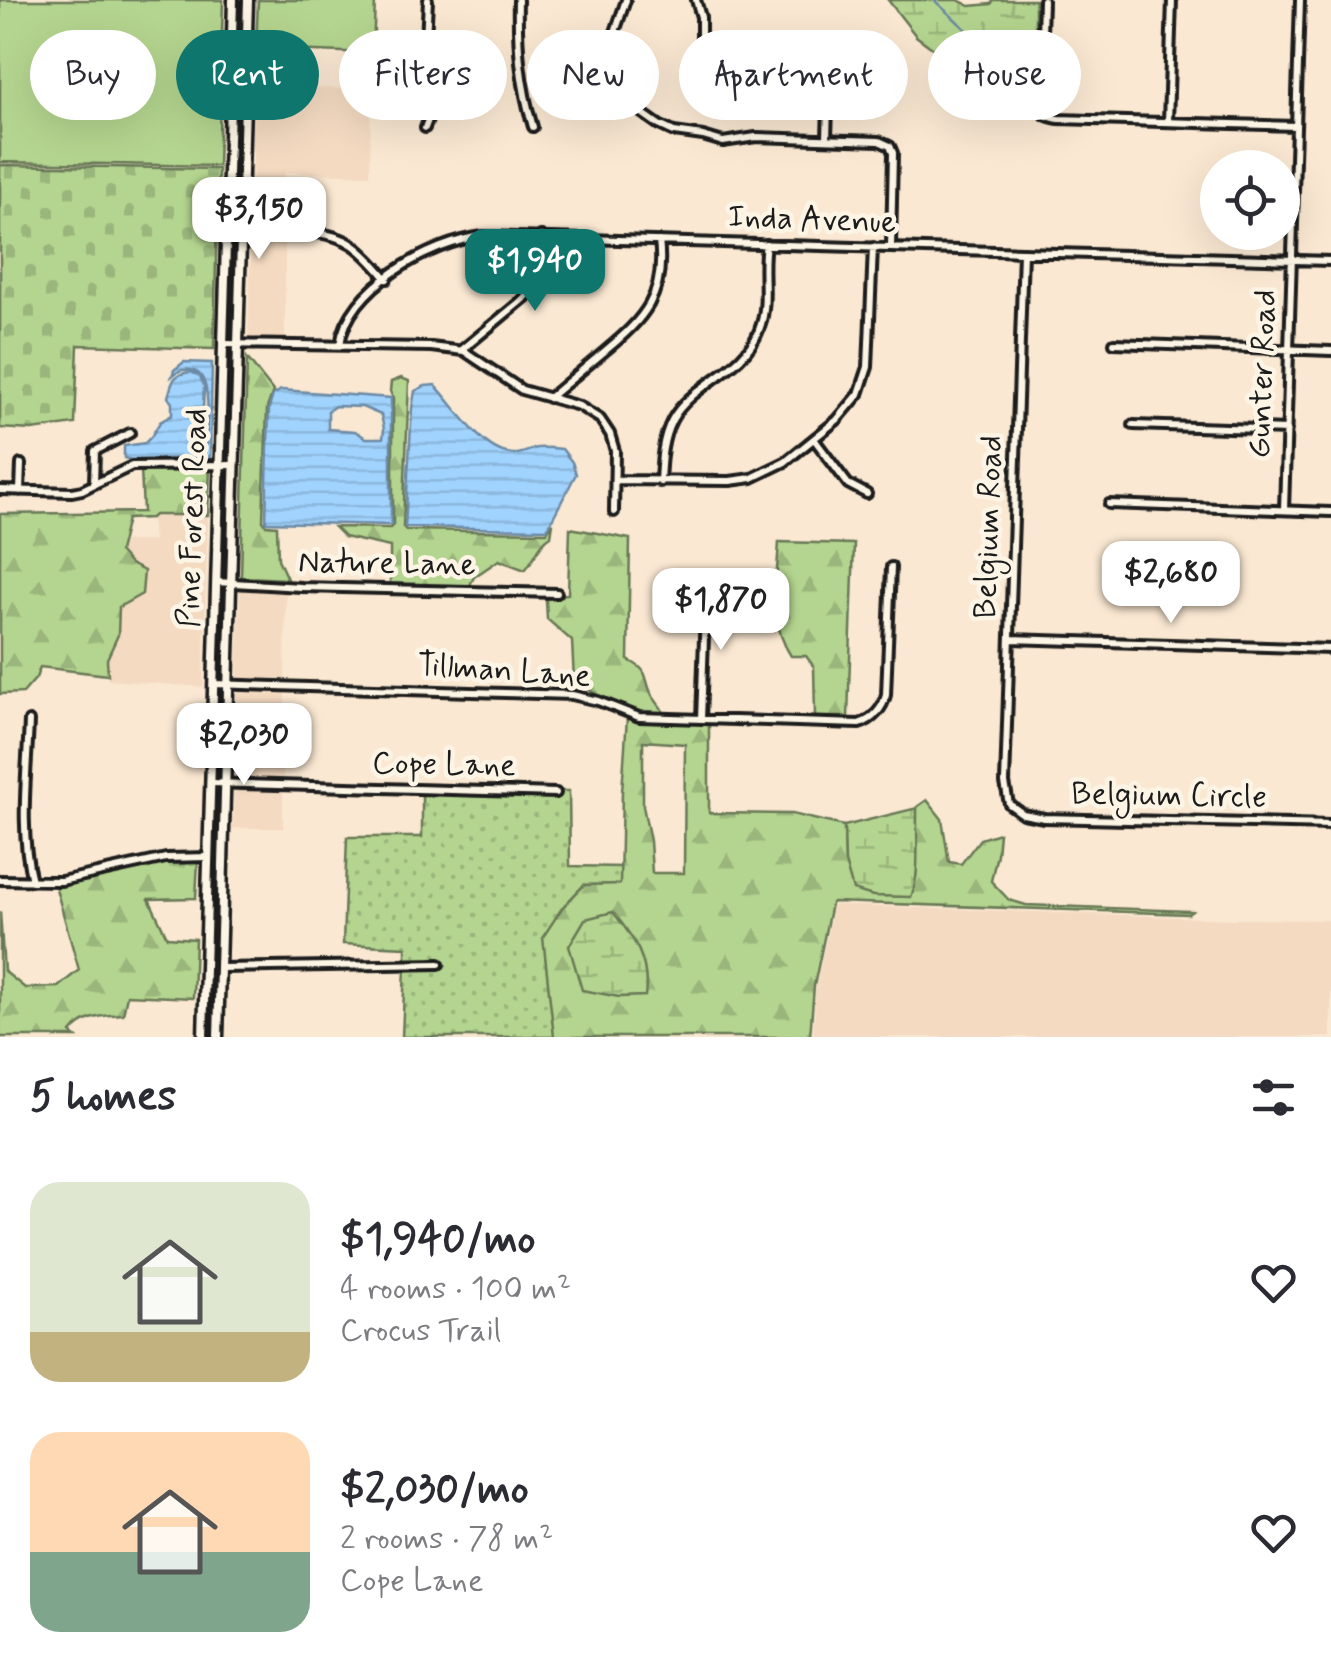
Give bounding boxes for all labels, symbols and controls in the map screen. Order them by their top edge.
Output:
chip: Buy [30,30,156,120]
chip: Rent [176,30,319,120]
chip: Filters [339,30,507,120]
chip: New [527,30,659,120]
chip: Apartment [679,30,908,120]
chip: House [928,30,1081,120]
map controls [1200,150,1300,250]
button: locate [1200,150,1300,250]
pin: $3,150 [178,177,340,262]
text: $3,150 [214,188,304,230]
street label: Inda Avenue [727,196,897,244]
pin: $1,940 [454,229,616,314]
text: $1,940 [487,240,583,282]
street label: Gunter Road [1239,289,1287,459]
street label: Pine Forest Road [168,408,218,628]
street label: Belgium Road [965,435,1015,619]
street label: Nature Lane [298,541,476,587]
pin: $2,680 [1090,541,1252,626]
text: $2,680 [1124,552,1218,594]
pin: $1,870 [640,568,802,653]
text: $1,870 [674,579,768,621]
street label: Tillman Lane [416,644,592,698]
pin: $2,030 [163,703,325,788]
text: $2,030 [199,714,289,756]
street label: Cope Lane [372,743,516,787]
street label: Belgium Circle [1071,773,1267,821]
text: 5 homes [30,1070,176,1125]
icon: filters [1246,1070,1301,1125]
text: $1,940/mo [340,1213,536,1268]
icon: home [110,1222,230,1342]
icon: heart [1246,1255,1301,1310]
text: 4 rooms · 100 m² [340,1268,571,1310]
text: Crocus Trail [340,1310,501,1352]
text: $2,030/mo [340,1463,529,1518]
icon: home [110,1472,230,1592]
icon: heart [1246,1505,1301,1560]
text: 2 rooms · 78 m² [340,1518,553,1560]
text: Cope Lane [340,1560,484,1602]

